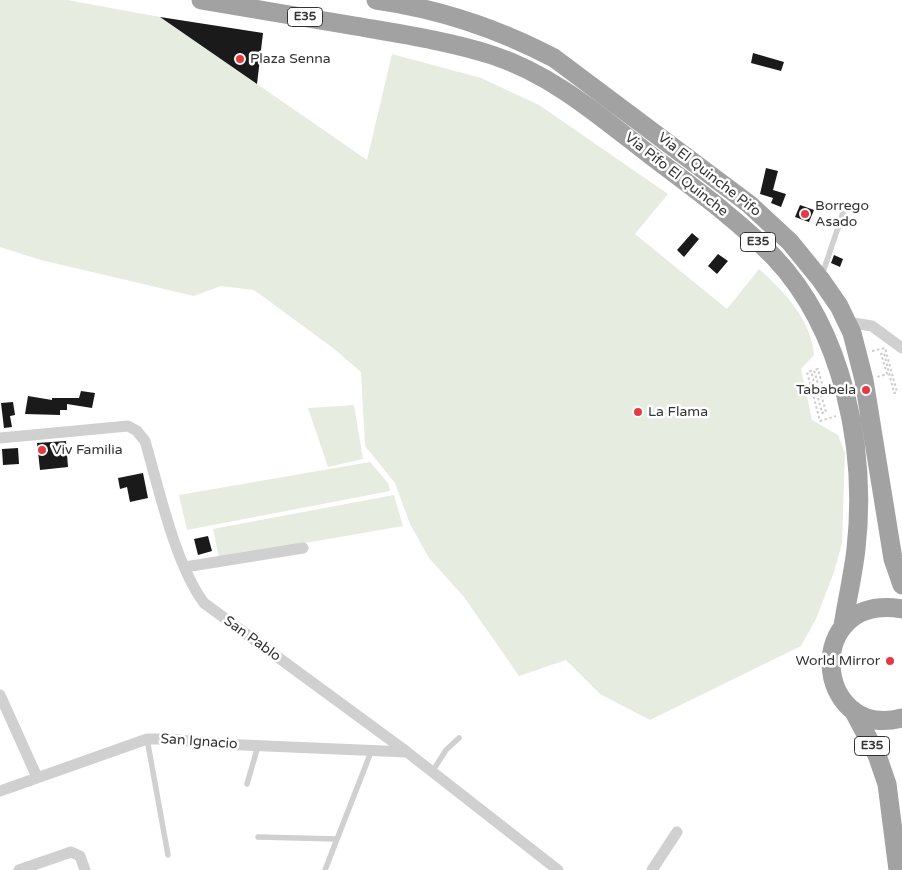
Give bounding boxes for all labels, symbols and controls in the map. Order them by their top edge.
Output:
road number: E35 [288,8,322,26]
place label: Plaza Senna [250,51,331,67]
marker: Plaza Senna [234,53,246,65]
street label: Via Pifo El Quinche [621,130,731,220]
street label: Via El Quinche Pifo [654,130,764,220]
place label: Borrego Asado [815,198,869,230]
marker: Borrego Asado [799,208,811,220]
road number: E35 [740,232,776,252]
place label: Tababela [796,382,856,398]
marker: Tababela [860,384,872,396]
place label: La Flama [648,404,708,420]
marker: La Flama [632,406,644,418]
place label: Viv Familia [52,442,123,458]
marker: Viv Familia [36,444,48,456]
street label: San Pablo [220,613,284,665]
place label: World Mirror [795,653,880,669]
marker: World Mirror [884,655,896,667]
street label: San Ignacio [160,731,238,753]
road number: E35 [854,736,890,756]

